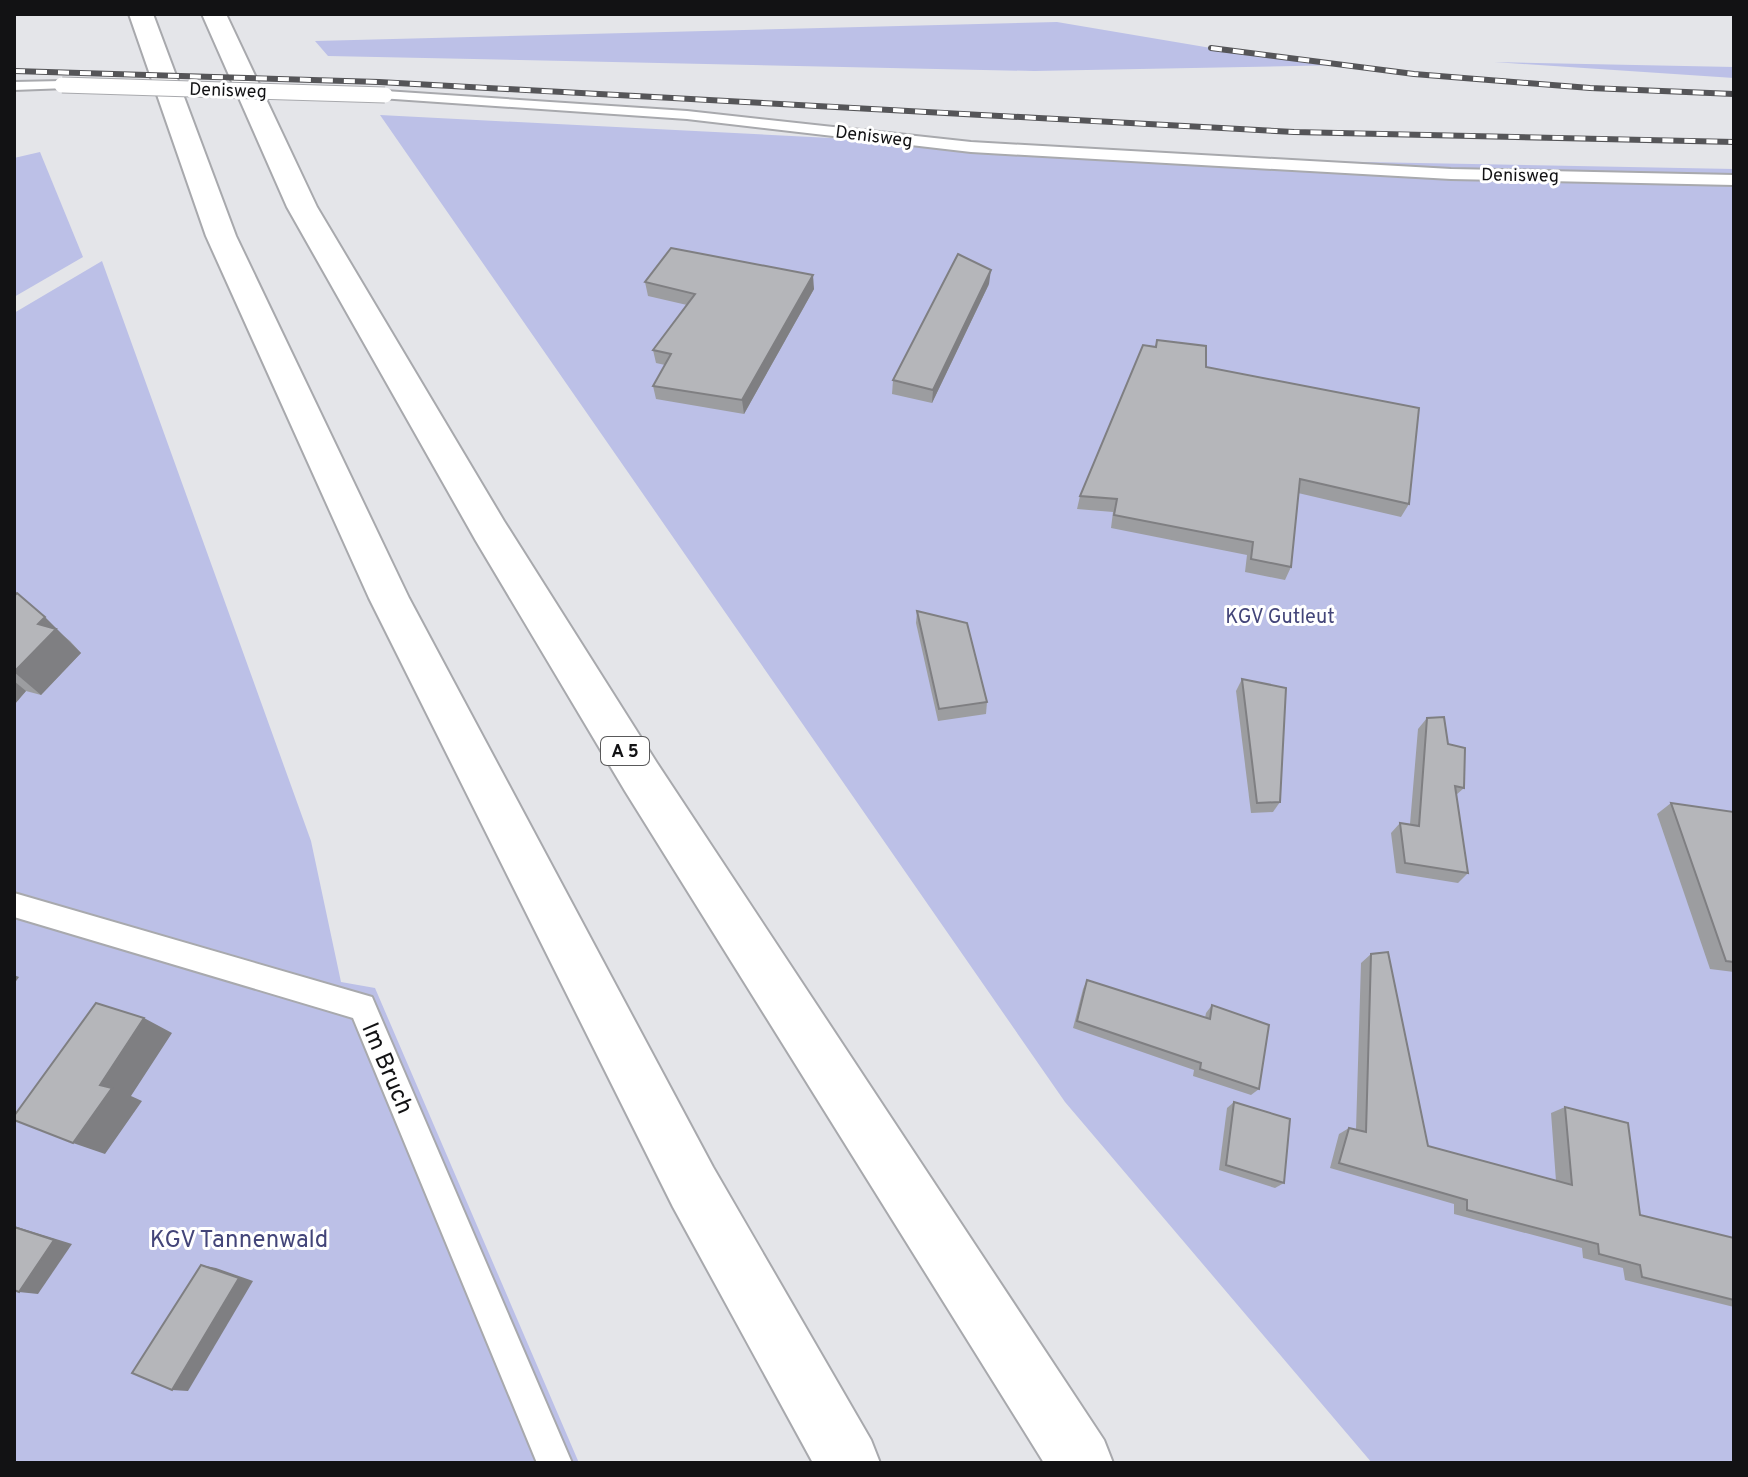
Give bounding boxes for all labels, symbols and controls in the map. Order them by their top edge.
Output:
street label: Denisweg [189,79,267,104]
street label: Denisweg [834,121,914,154]
street label: Denisweg [1481,164,1559,189]
park label: KGV Gutleut [1225,605,1335,631]
road number: A 5 [601,737,649,765]
street label: Im Bruch [353,1018,419,1119]
park label: KGV Tannenwald [150,1226,328,1256]

